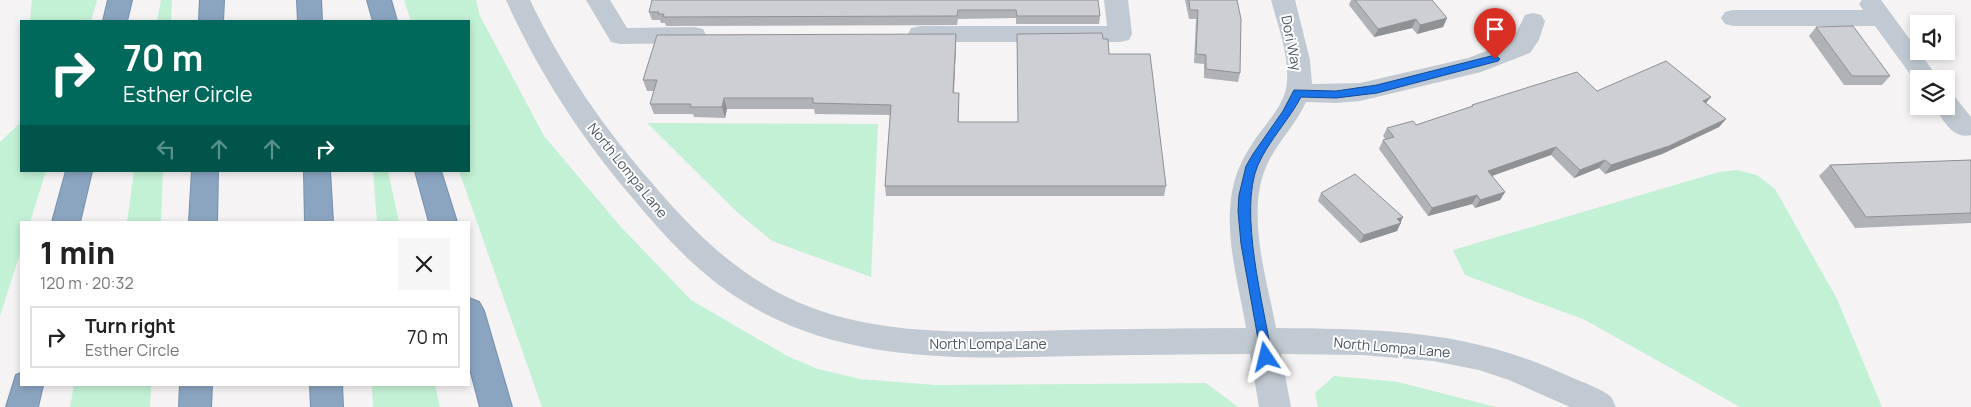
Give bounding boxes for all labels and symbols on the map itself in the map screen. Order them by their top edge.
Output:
pin [1474,8,1516,59]
street label: Dori Way [1277,14,1307,73]
street label: North Lompa Lane [584,118,672,222]
position arrow [1239,330,1291,382]
street label: North Lompa Lane [1333,332,1451,362]
street label: North Lompa Lane [929,334,1047,353]

